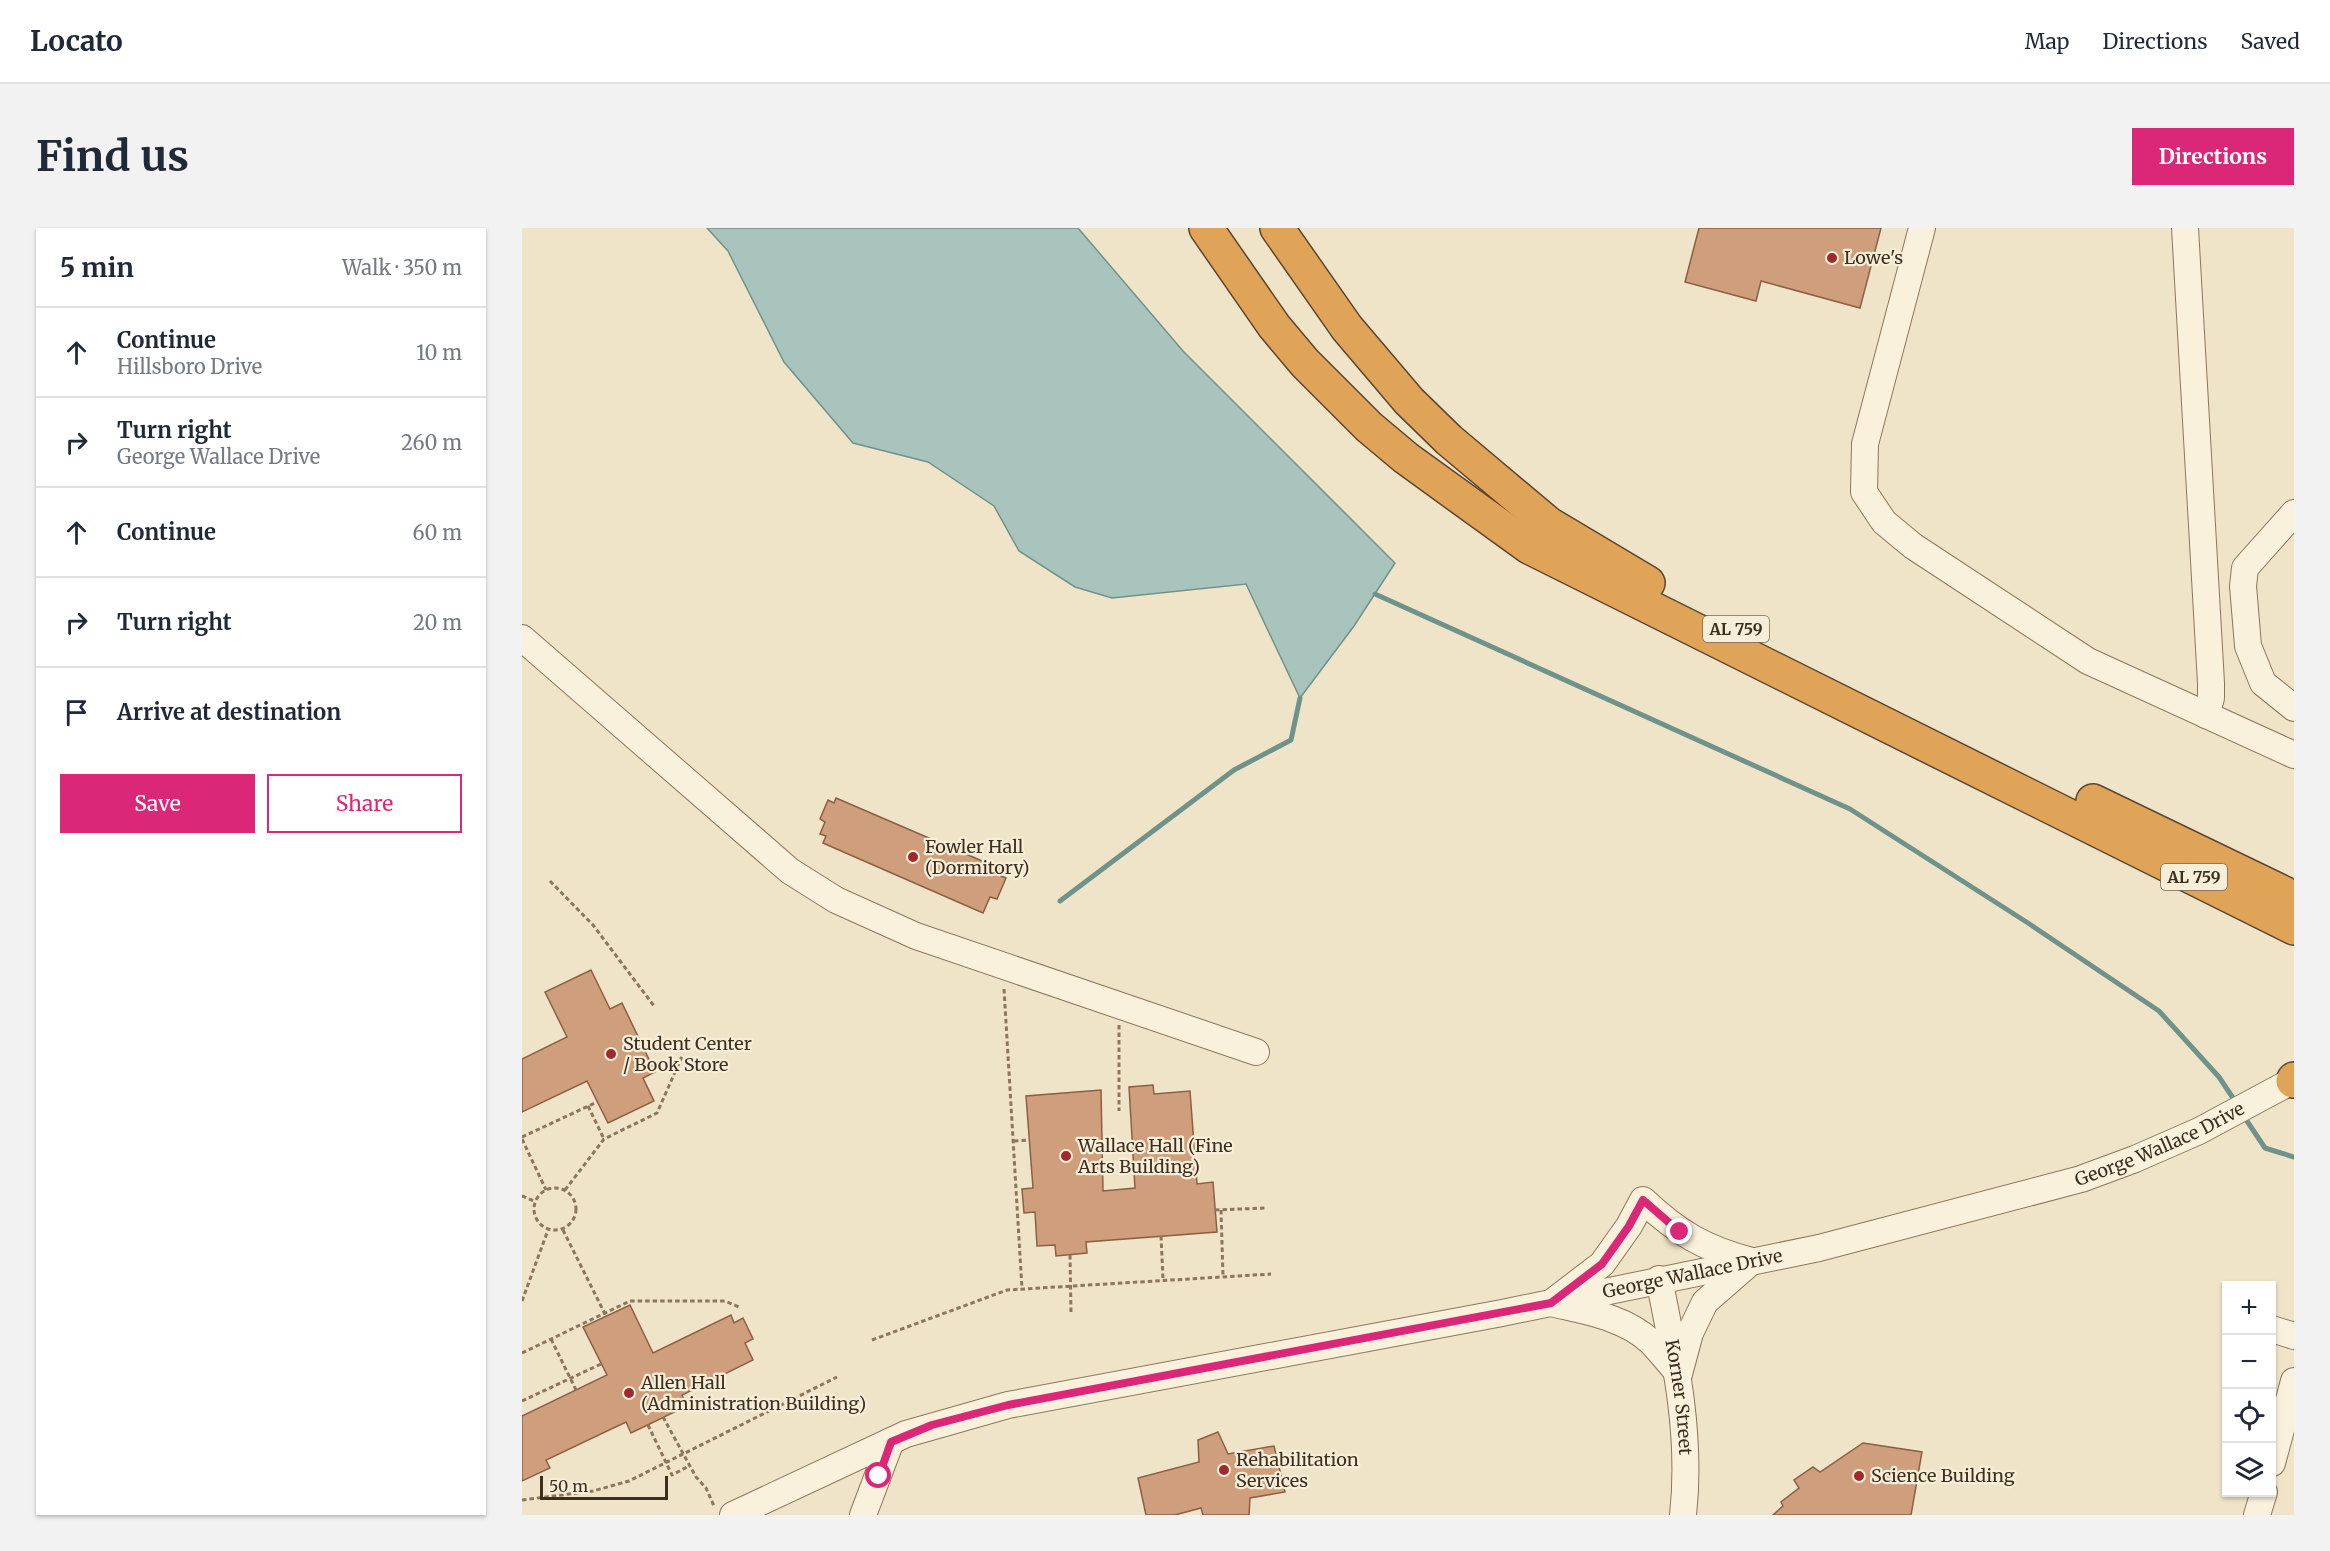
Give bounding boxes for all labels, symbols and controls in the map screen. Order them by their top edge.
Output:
text: Locato [30,23,123,59]
text: Map [2025,28,2069,55]
text: Directions [2102,28,2207,55]
text: Saved [2240,28,2300,55]
button: Directions [2132,128,2294,185]
text: Find us [36,130,189,182]
place label: Lowe's [1844,246,1903,269]
text: 5 min [60,251,134,284]
marker: Lowe's [1825,251,1839,265]
text: Walk · 350 m [342,255,462,280]
text: Continue [117,326,216,354]
icon: ahead [60,336,93,369]
text: 10 m [416,340,462,365]
text: Hillsboro Drive [117,354,262,379]
text: Turn right [117,416,231,444]
icon: right [60,426,93,459]
text: 260 m [401,430,462,455]
text: George Wallace Drive [117,444,320,469]
icon: ahead [60,516,93,549]
text: Continue [117,518,216,546]
text: 60 m [412,520,462,545]
icon: right [60,606,93,639]
text: Turn right [117,608,231,636]
text: 20 m [413,610,462,635]
road number: AL 759 [1703,616,1769,642]
icon: arrive [60,696,93,729]
text: Arrive at destination [117,698,341,726]
button: Save [60,774,255,833]
button: Share [267,774,462,833]
place label: Fowler Hall (Dormitory) [925,835,1030,879]
marker: Fowler Hall (Dormitory) [906,850,920,864]
road number: AL 759 [2161,864,2227,890]
place label: Student Center / Book Store [623,1032,752,1076]
marker: Student Center / Book Store [604,1047,618,1061]
street label: George Wallace Drive [2072,1097,2248,1191]
place label: Wallace Hall (Fine Arts Building) [1077,1134,1233,1178]
marker: Wallace Hall (Fine Arts Building) [1059,1149,1073,1163]
route end [1666,1218,1692,1244]
street label: George Wallace Drive [1600,1244,1784,1303]
map controls [2222,1281,2276,1497]
button: + [2222,1281,2276,1335]
button: − [2222,1335,2276,1389]
street label: Korner Street [1660,1337,1697,1455]
place label: Allen Hall (Administration Building) [640,1371,866,1415]
marker: Allen Hall (Administration Building) [622,1386,636,1400]
button: locate [2222,1389,2276,1443]
button: layers [2222,1443,2276,1497]
place label: Rehabilitation Services [1236,1448,1359,1492]
route start [865,1462,891,1488]
marker: Rehabilitation Services [1217,1463,1231,1477]
place label: Science Building [1871,1464,2015,1487]
marker: Science Building [1852,1469,1866,1483]
scale bar [540,1473,668,1500]
text: 50 m [549,1476,588,1496]

